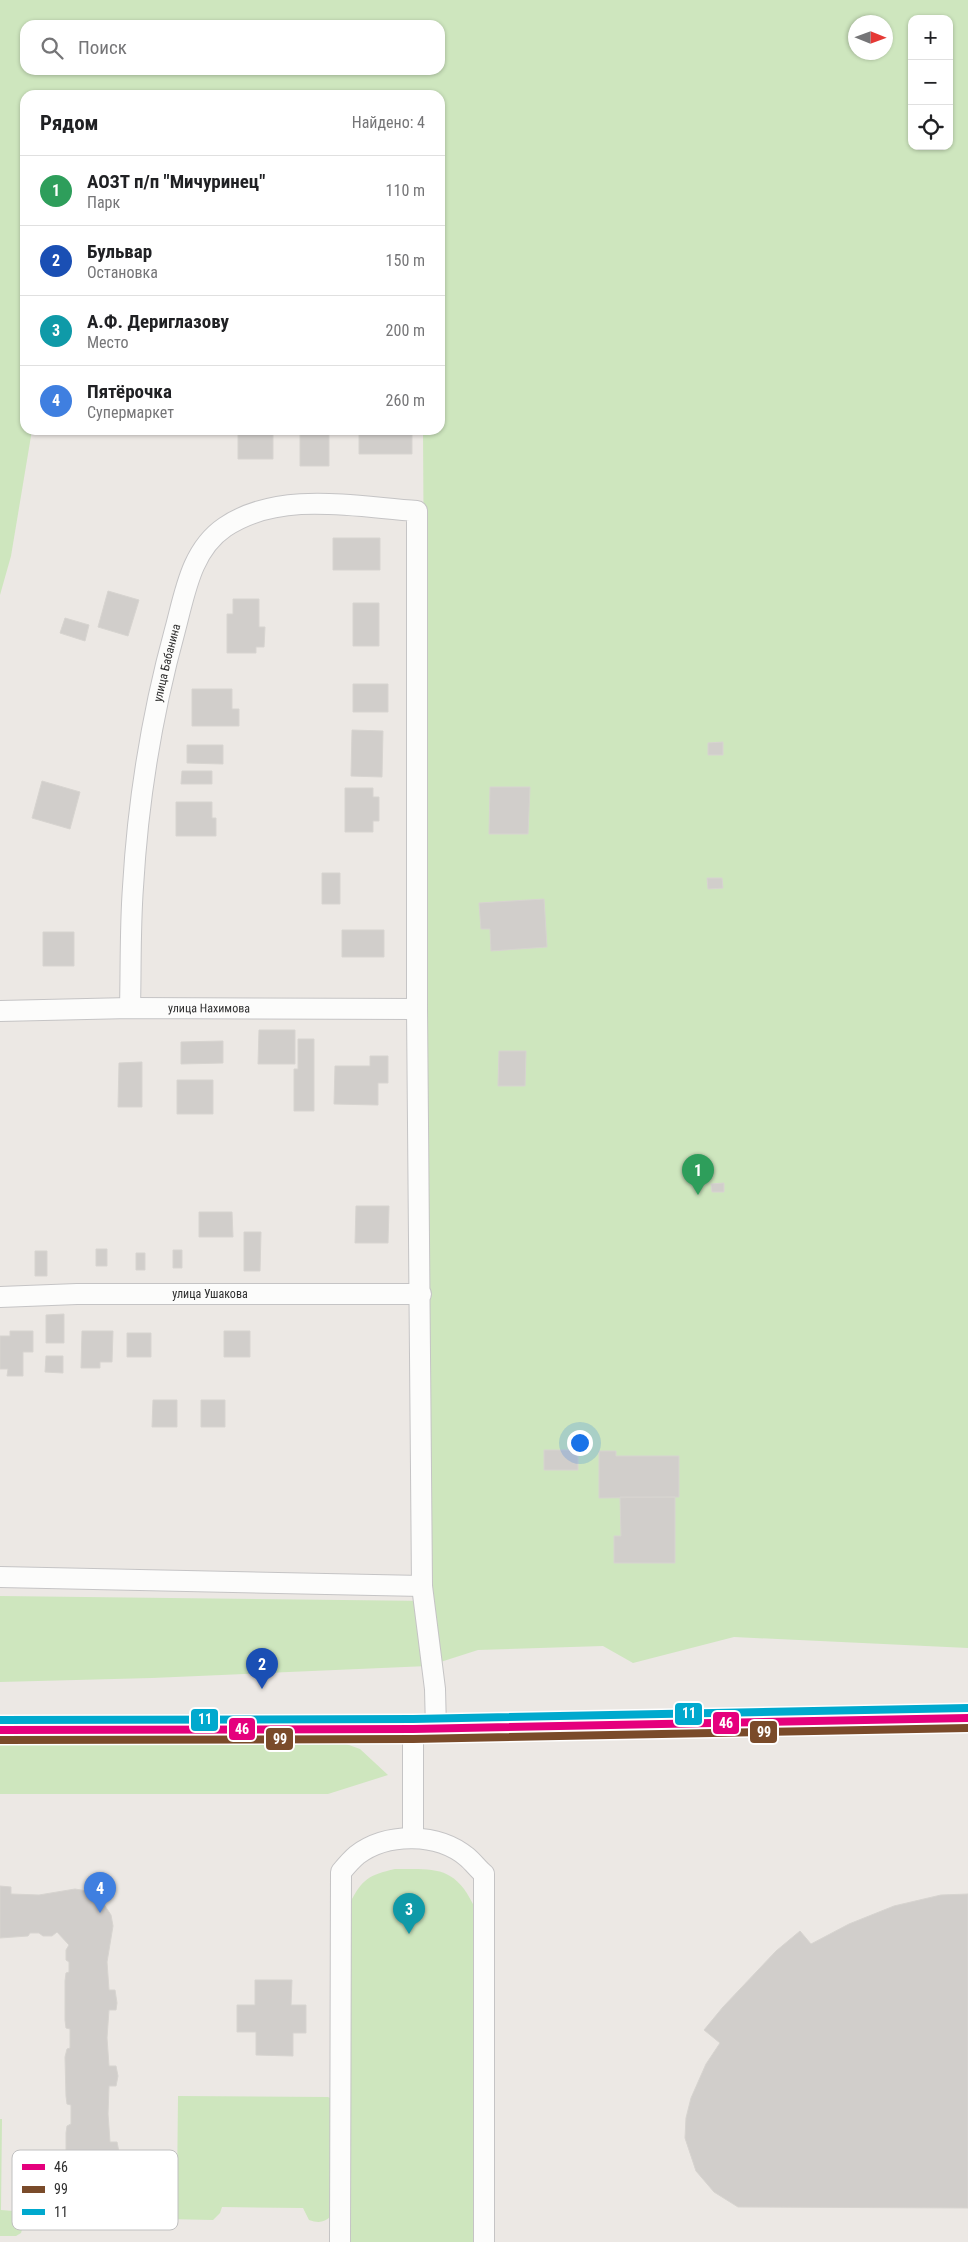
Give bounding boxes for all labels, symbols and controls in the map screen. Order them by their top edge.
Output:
north arrow [848,15,893,60]
map controls [908,15,953,150]
button: + [908,15,953,60]
search box [20,20,445,75]
icon: search [38,34,66,62]
text: Поиск [78,36,127,59]
button: − [908,60,953,105]
button: locate [908,105,953,150]
text: Рядом [40,111,99,135]
text: Найдено: 4 [352,113,425,132]
text: АОЗТ п/п "Мичуринец" [87,170,265,193]
text: 1 [52,181,60,200]
text: 110 m [386,181,425,200]
text: Парк [87,193,120,212]
text: Бульвар [87,240,152,263]
text: 2 [52,251,60,270]
text: 150 m [386,251,425,270]
text: Остановка [87,263,158,282]
text: А.Ф. Дериглазову [87,310,229,333]
text: 3 [52,321,60,340]
text: 200 m [386,321,425,340]
text: Место [87,333,128,352]
text: Пятёрочка [87,380,172,403]
text: 4 [52,391,60,410]
text: 260 m [386,391,425,410]
text: Супермаркет [87,403,174,422]
street label: улица Бабанина [151,622,183,703]
street label: улица Нахимова [168,1001,250,1015]
pin: 1 [682,1154,714,1195]
street label: улица Ушакова [172,1287,248,1301]
your location [567,1430,593,1456]
pin: 2 [246,1648,278,1689]
line badge: 11 [674,1702,703,1726]
text: 11 [682,1705,696,1721]
line badge: 11 [190,1708,219,1732]
text: 11 [198,1711,212,1727]
line badge: 46 [712,1711,740,1735]
text: 46 [719,1715,733,1731]
line badge: 46 [228,1717,256,1741]
line badge: 99 [749,1720,778,1744]
text: 46 [235,1721,249,1737]
text: 99 [757,1724,771,1740]
line badge: 99 [265,1727,294,1751]
text: 99 [273,1731,287,1747]
pin: 4 [84,1872,116,1913]
pin: 3 [393,1893,425,1934]
legend [12,2150,178,2230]
text: 46 [54,2159,68,2175]
text: 99 [54,2181,68,2197]
text: 11 [54,2204,68,2220]

